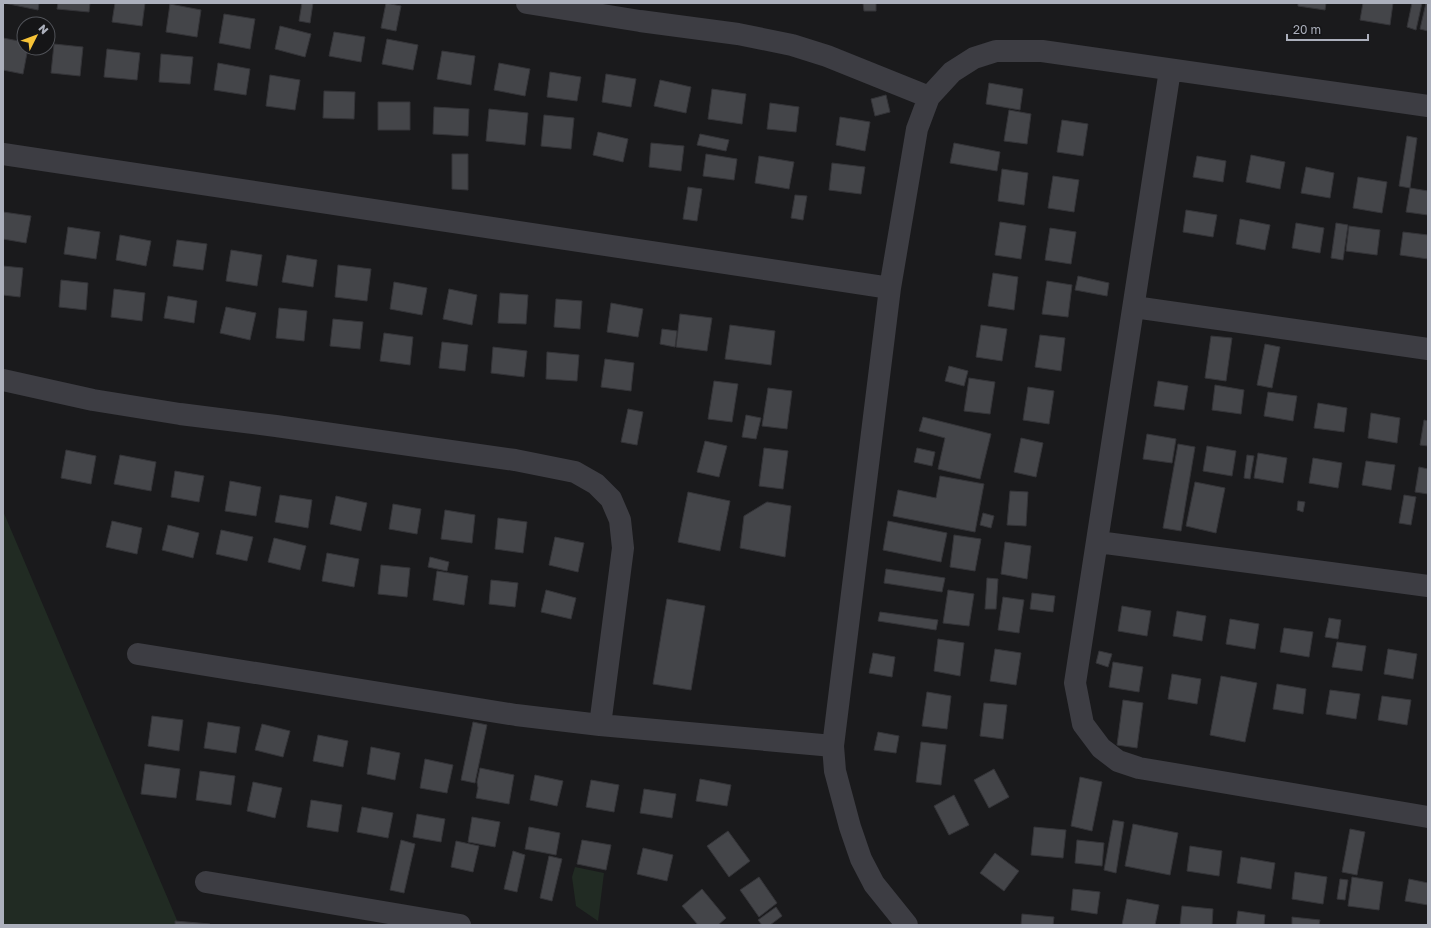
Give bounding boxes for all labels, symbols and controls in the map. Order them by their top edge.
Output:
north arrow [16,16,56,56]
scale bar [1287,16,1368,42]
text: N [36,22,51,36]
text: 20 m [1293,22,1321,37]

